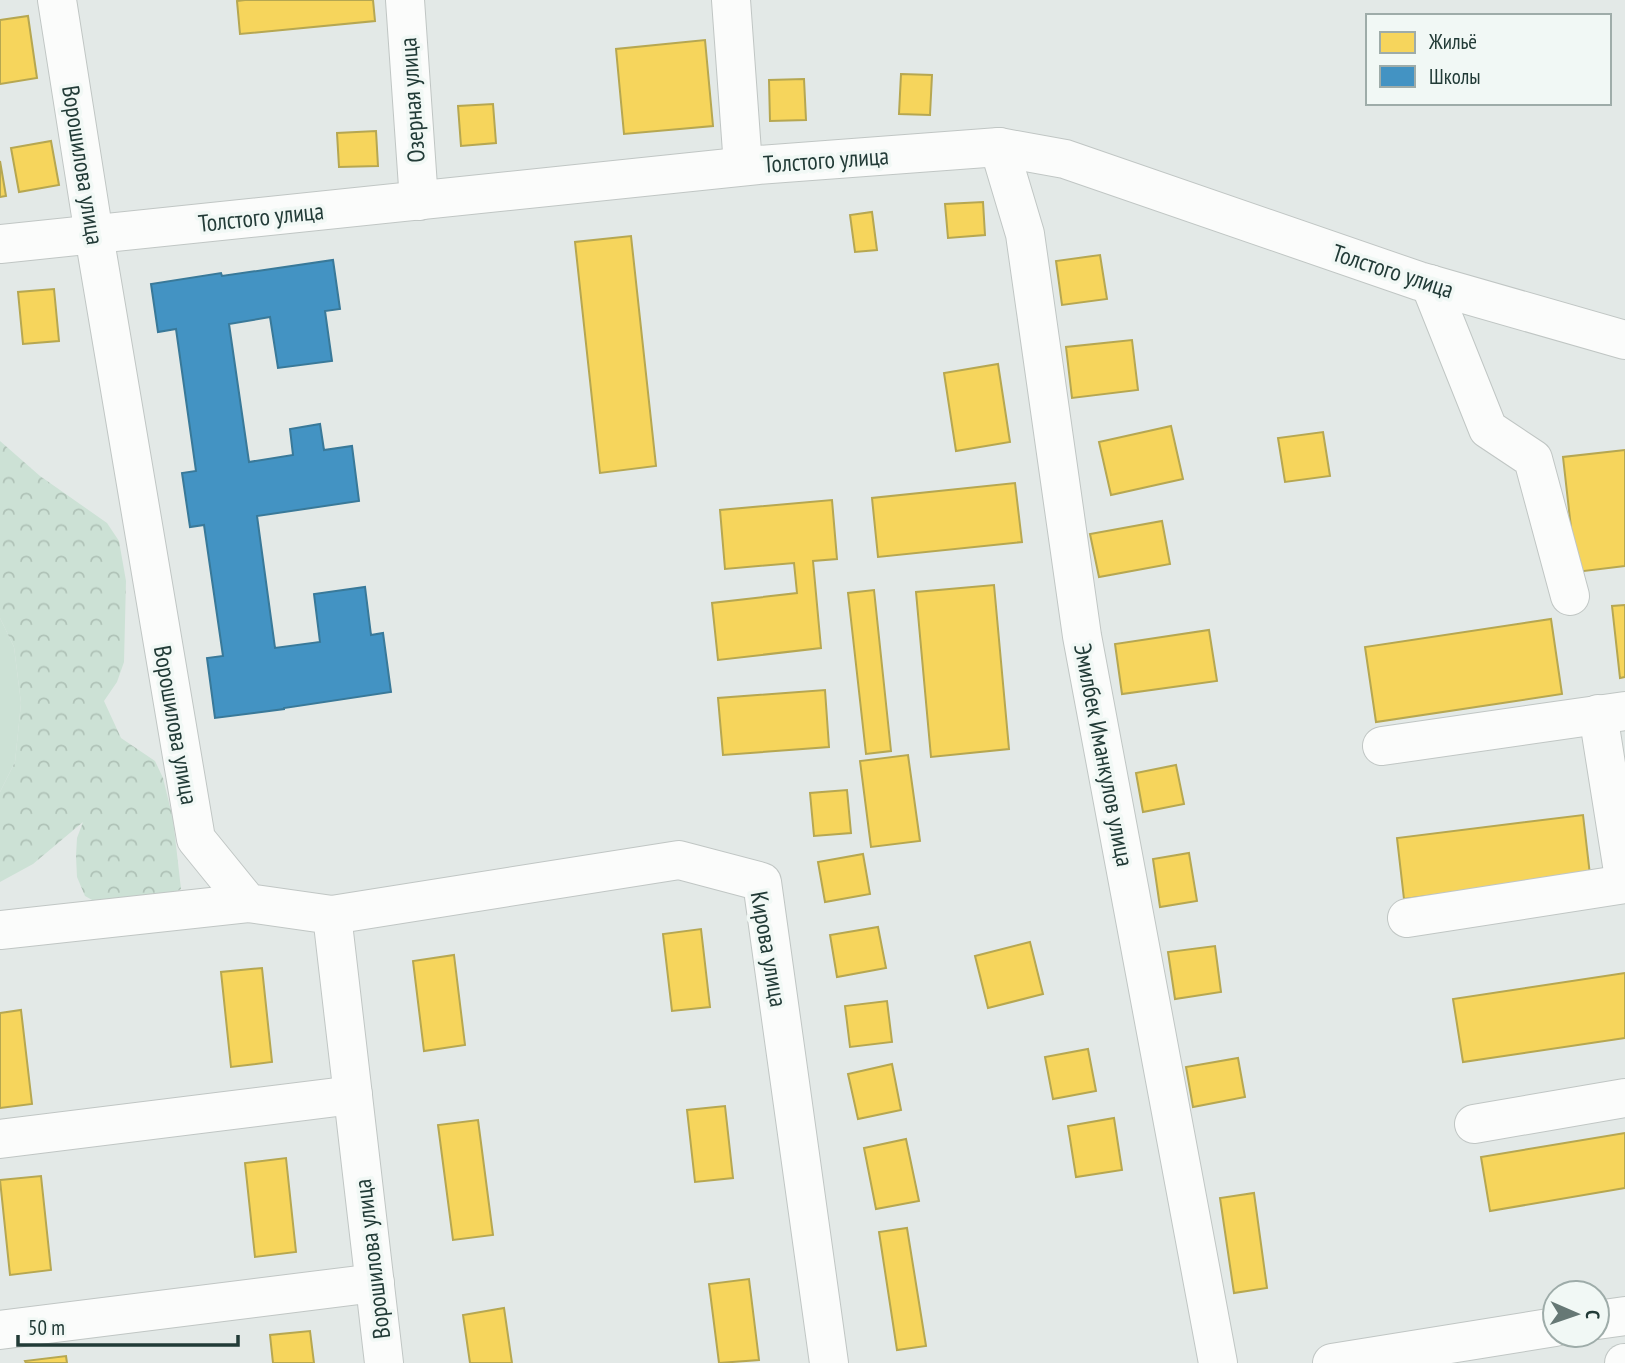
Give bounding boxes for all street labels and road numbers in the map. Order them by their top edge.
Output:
street label: Озерная улица [392,36,432,164]
street label: Ворошилова улица [55,83,111,247]
street label: Толстого улица [762,140,890,180]
street label: Толстого улица [197,195,325,239]
street label: Толстого улица [1328,237,1458,305]
street label: Эмилбек Иманкулов улица [1067,641,1141,869]
street label: Ворошилова улица [147,643,205,807]
street label: Кирова улица [744,889,794,1009]
street label: Ворошилова улица [347,1177,397,1341]

